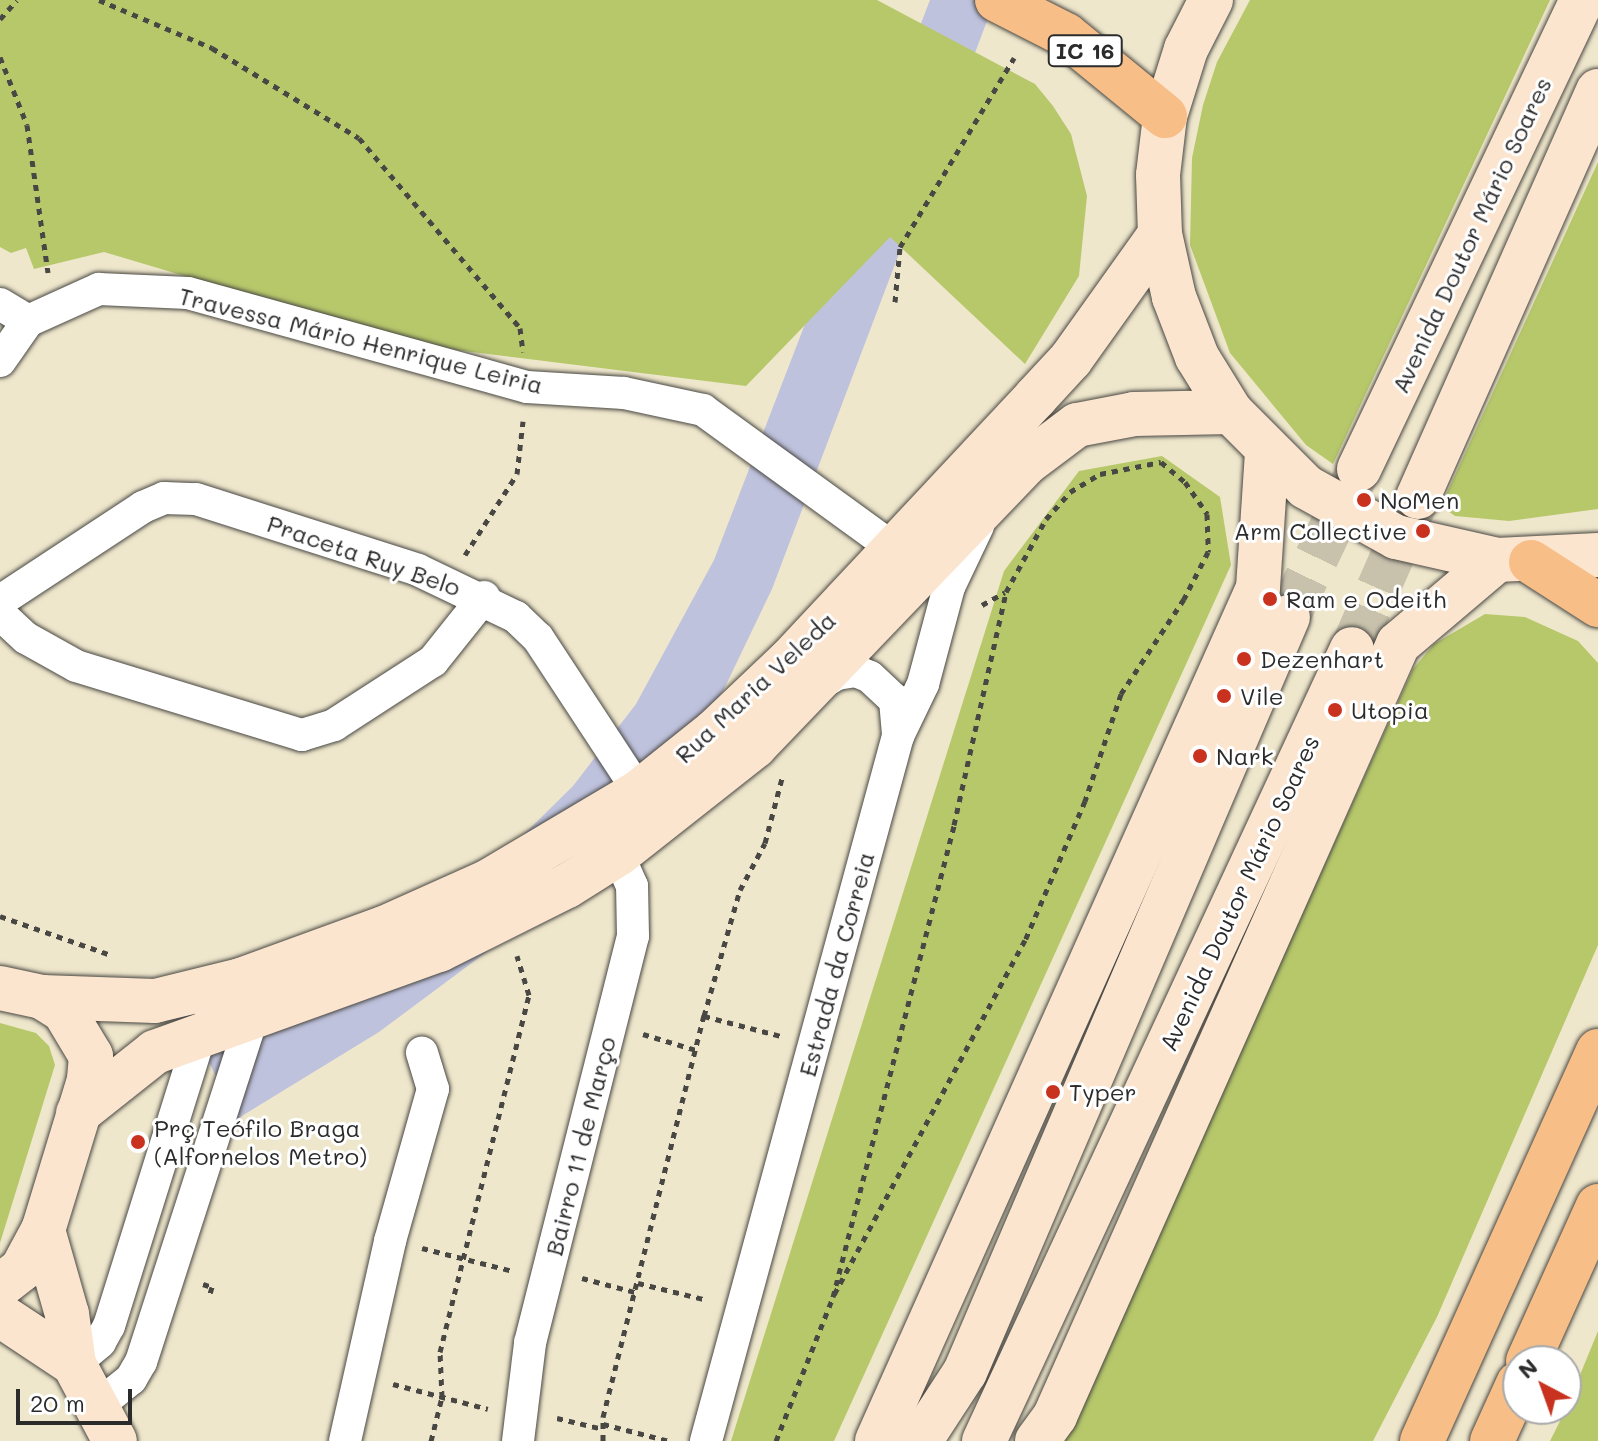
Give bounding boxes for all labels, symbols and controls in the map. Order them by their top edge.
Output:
road number: IC 16 [1047,33,1123,69]
street label: Avenida Doutor Mário Soares [1385,72,1557,398]
street label: Travessa Mário Henrique Leiria [176,281,546,399]
place label: NoMen [1380,486,1459,514]
marker: NoMen [1355,491,1373,509]
street label: Praceta Ruy Belo [264,508,464,602]
place label: Arm Collective [1234,517,1407,545]
marker: Arm Collective [1414,522,1432,540]
place label: Ram e Odeith [1286,585,1446,613]
marker: Ram e Odeith [1261,590,1279,608]
street label: Rua Maria Veleda [669,605,841,769]
place label: Dezenhart [1260,645,1384,673]
marker: Dezenhart [1235,650,1253,668]
place label: Vile [1240,682,1284,710]
marker: Vile [1215,687,1233,705]
place label: Utopia [1351,696,1429,724]
marker: Utopia [1326,701,1344,719]
street label: Avenida Doutor Mário Soares [1153,730,1325,1056]
place label: Nark [1216,742,1273,770]
marker: Nark [1191,747,1209,765]
street label: Estrada da Correia [792,849,880,1079]
street label: Bairro 11 de Março [539,1034,621,1258]
place label: Typer [1069,1078,1137,1106]
marker: Typer [1044,1083,1062,1101]
place label: Prç Teófilo Braga (Alfornelos Metro) [154,1114,367,1170]
marker: Prç Teófilo Braga (Alfornelos Metro) [129,1133,147,1151]
north arrow [1502,1345,1582,1425]
text: N [1511,1352,1543,1384]
scale bar [20,1373,136,1423]
text: 20 m [30,1387,85,1418]

